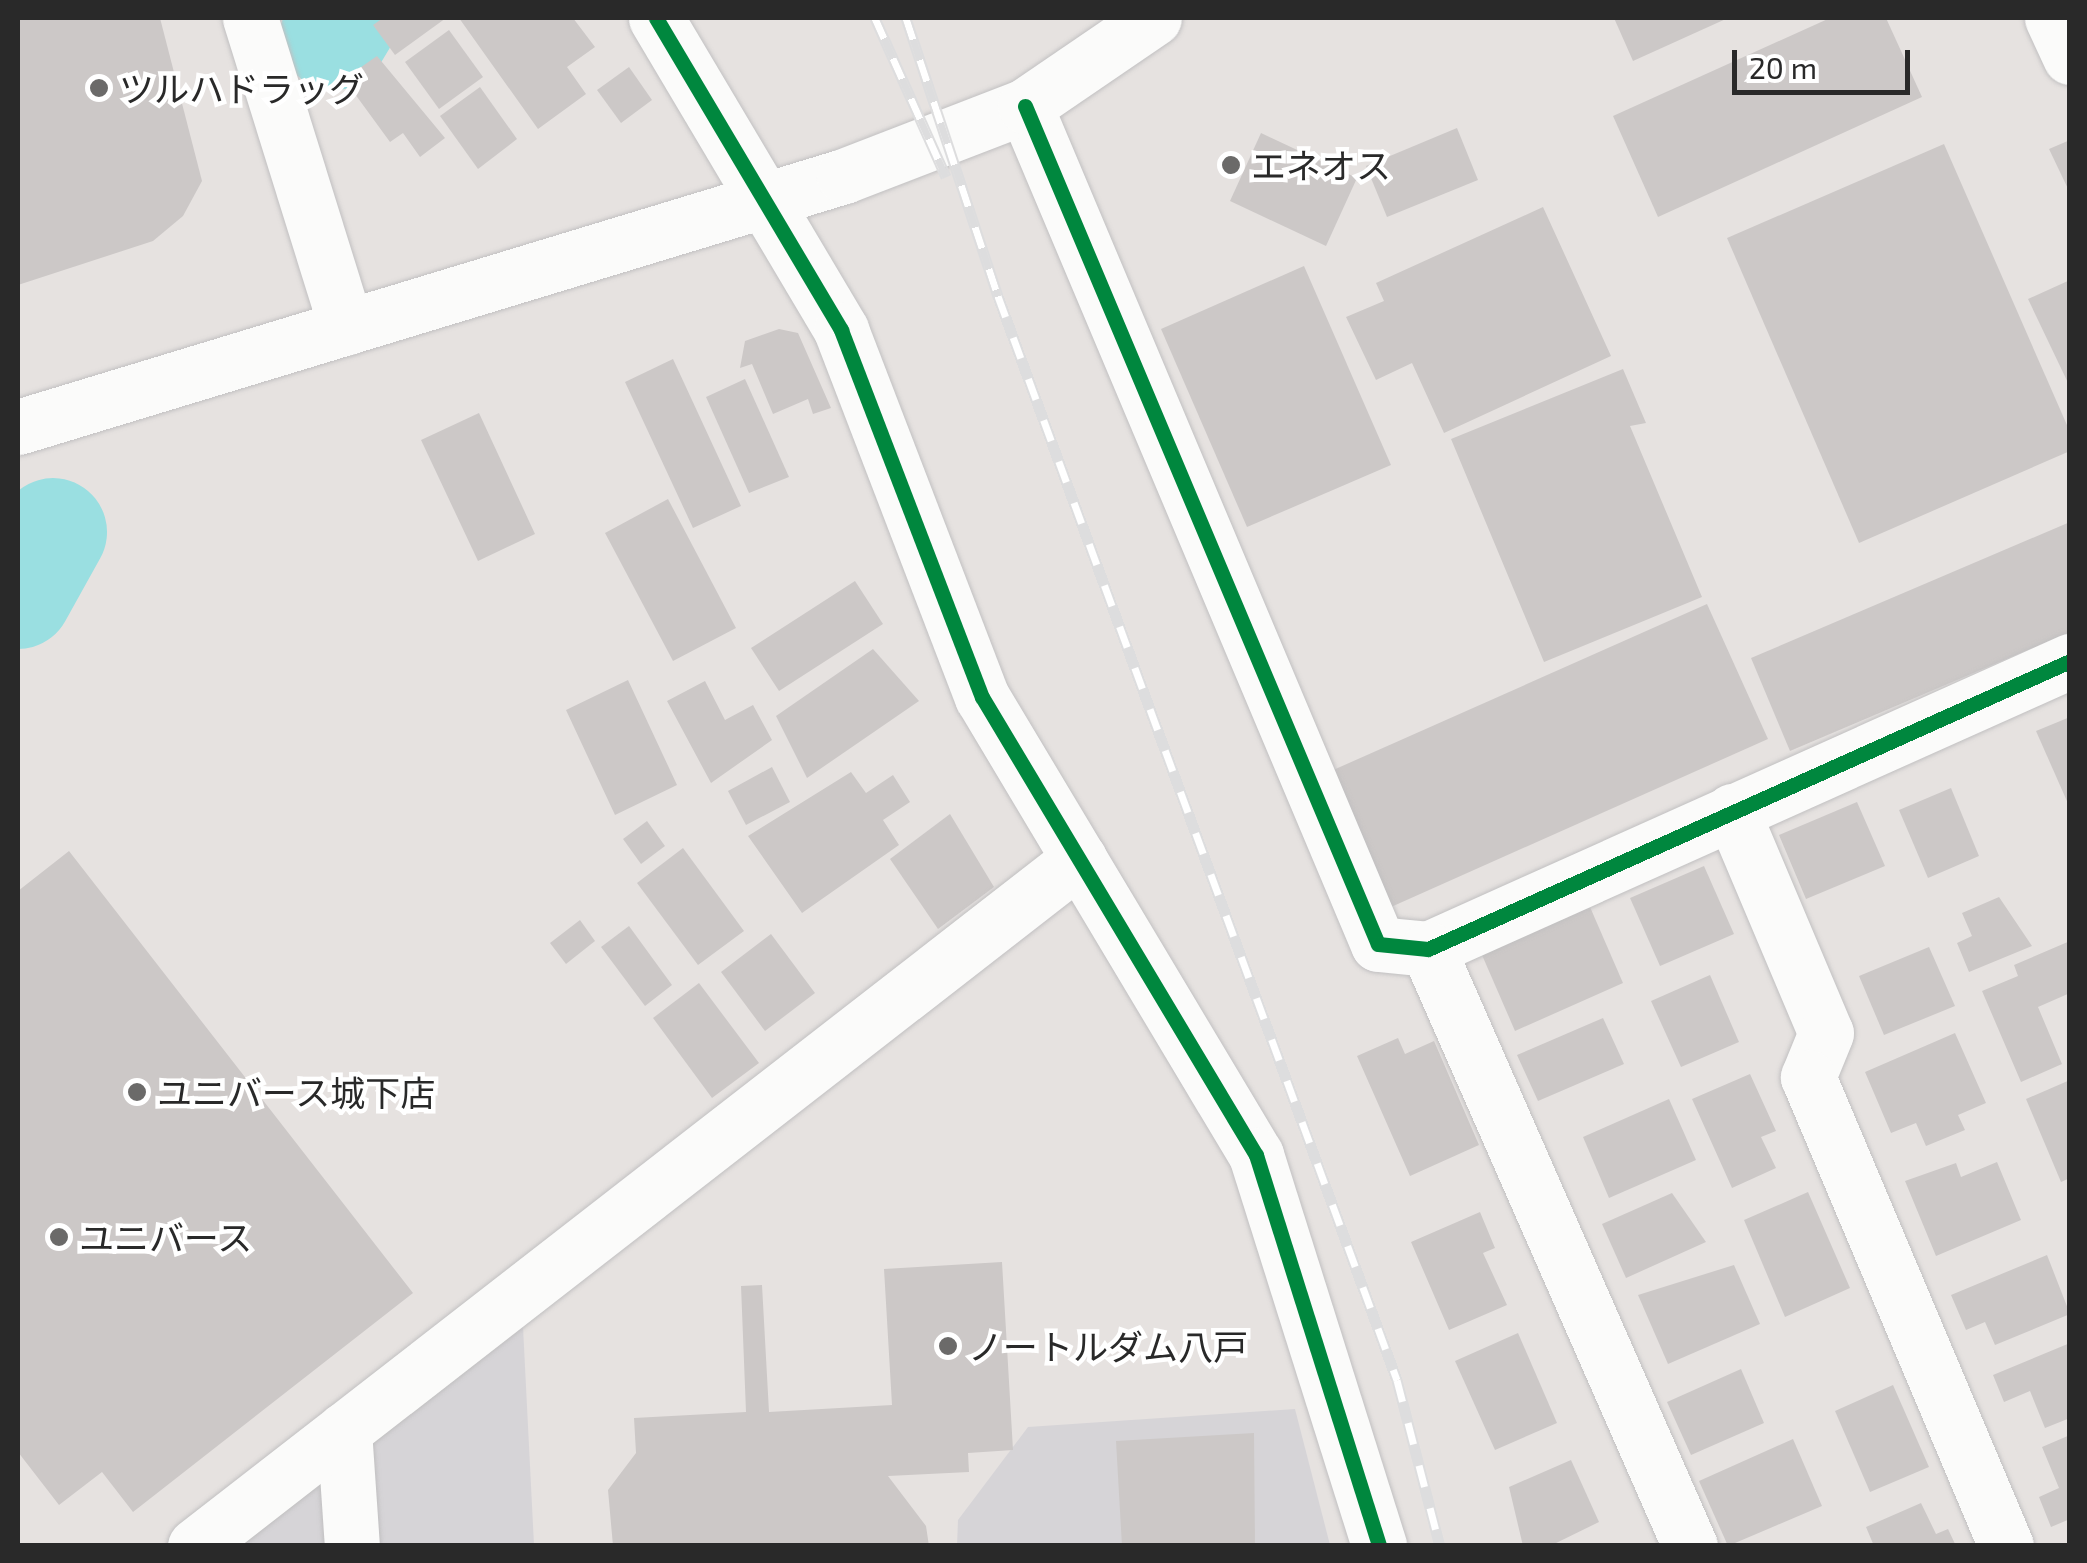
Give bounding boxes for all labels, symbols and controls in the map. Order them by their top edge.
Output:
scale bar [1737,30,1914,92]
text: 20 m [1749,49,1817,85]
place label: ツルハドラッグ [119,67,364,109]
marker: ツルハドラッグ [88,77,110,99]
place label: エネオス [1251,144,1391,186]
marker: エネオス [1220,154,1242,176]
place label: ユニバース城下店 [157,1071,437,1113]
marker: ユニバース城下店 [126,1081,148,1103]
place label: ユニバース [79,1216,254,1258]
marker: ユニバース [48,1226,70,1248]
place label: ノートルダム八戸 [968,1325,1248,1367]
marker: ノートルダム八戸 [937,1335,959,1357]

